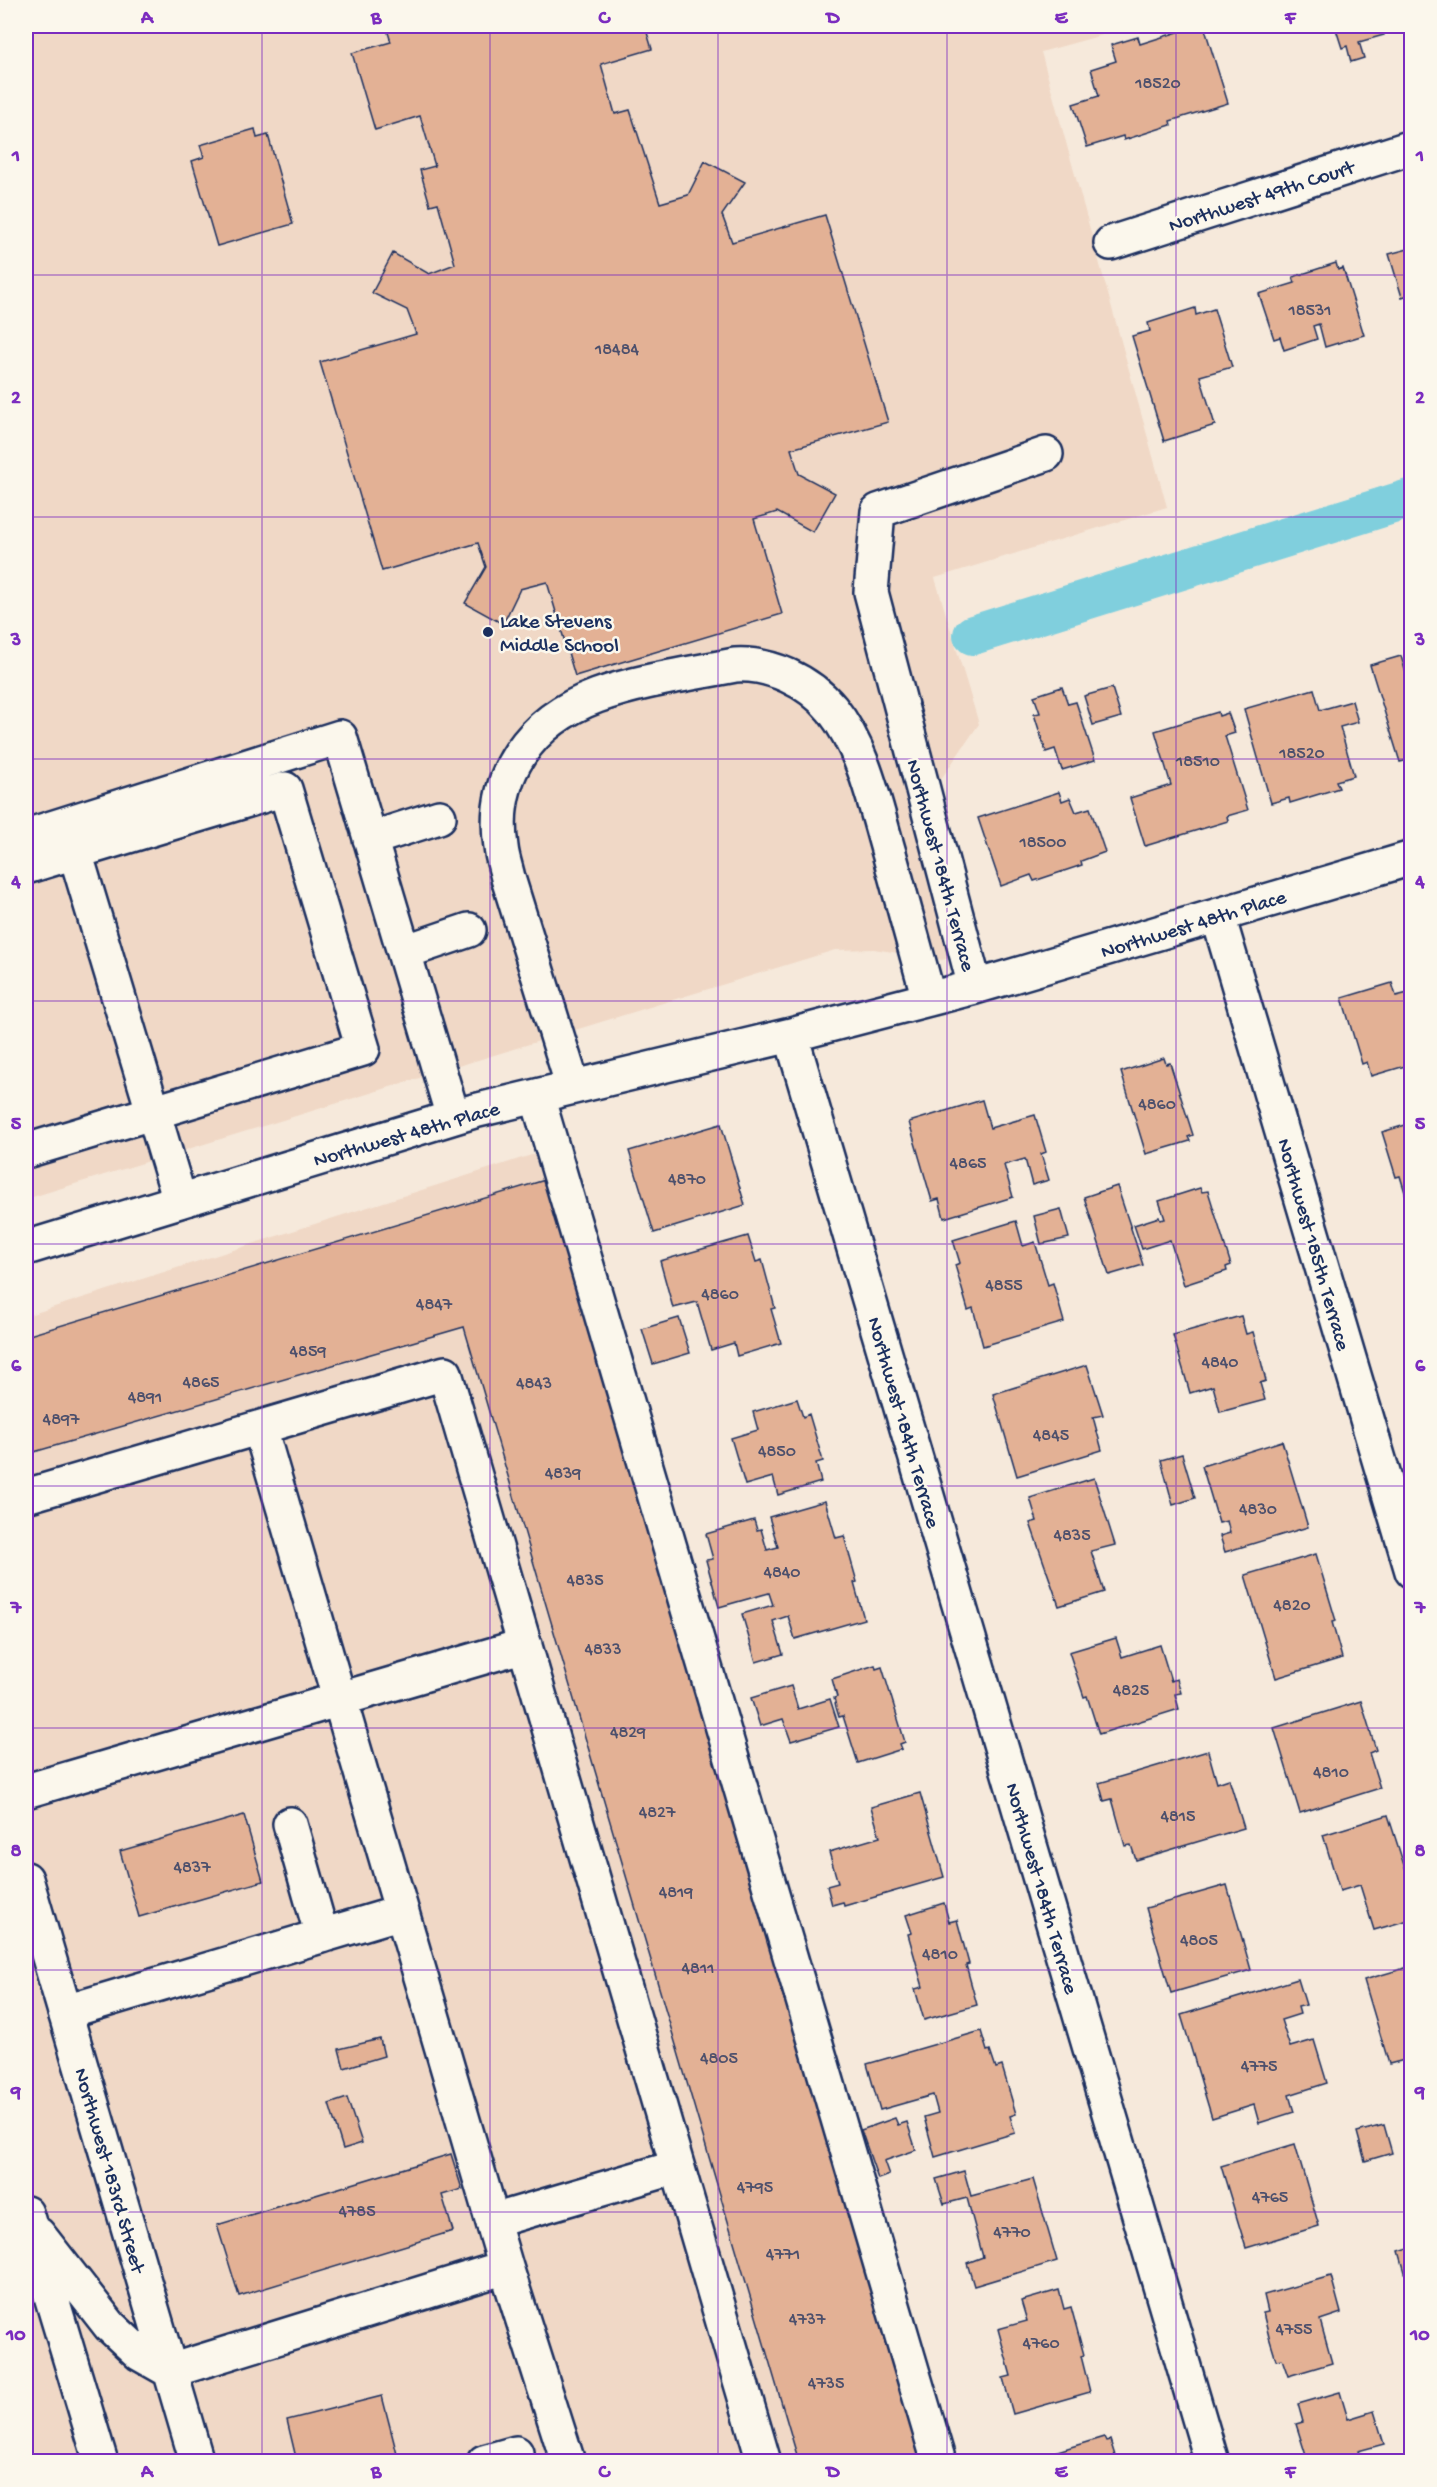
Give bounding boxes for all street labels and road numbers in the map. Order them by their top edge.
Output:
street label: Northwest 49th Court [1166,156,1360,240]
street label: Northwest 184th Terrace [898,757,979,976]
street label: Northwest 48th Place [1098,886,1291,966]
street label: Northwest 48th Place [311,1098,504,1175]
street label: Northwest 185th Terrace [1269,1136,1354,1355]
street label: Northwest 184th Terrace [860,1315,944,1533]
street label: Northwest 184th Terrace [998,1781,1082,1999]
street label: Northwest 183rd Street [66,2066,150,2279]

